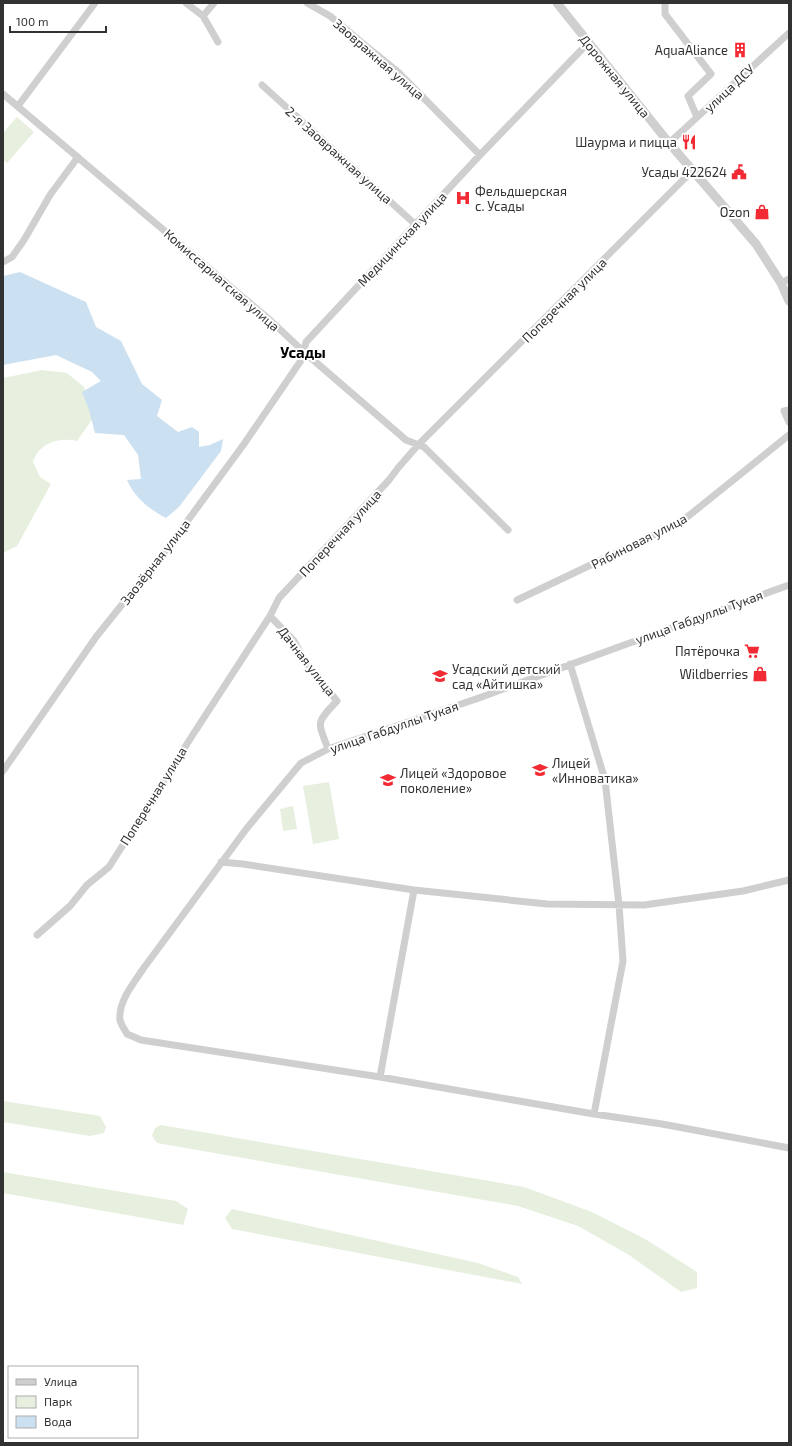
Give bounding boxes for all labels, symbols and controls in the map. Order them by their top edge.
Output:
scale bar [10,8,106,34]
text: 100 m [16,14,48,28]
street label: Заовражная улица [330,15,428,103]
street label: Дорожная улица [576,31,654,121]
building icon: AquaAliance [731,41,749,59]
place label: AquaAliance [655,42,728,58]
street label: улица ДСУ [701,60,758,115]
street label: 2-я Заовражная улица [282,103,396,207]
restaurant icon: Шаурма и пицца [680,133,698,151]
place label: Шаурма и пицца [575,134,677,150]
public building icon: Усады 422624 [730,163,748,181]
place label: Усады 422624 [641,164,727,180]
place label: Фельдшерская с. Усады [475,183,567,214]
street label: Медицинская улица [354,188,450,290]
hospital icon: Фельдшерская с. Усады [454,189,472,207]
shop icon: Ozon [753,203,771,221]
place label: Ozon [720,204,750,220]
street label: Комиссариатская улица [161,225,283,335]
street label: Поперечная улица [518,254,610,346]
district label: Усады [280,343,326,361]
street label: Поперечная улица [296,486,384,580]
street label: Рябиновая улица [588,510,690,572]
street label: Заозёрная улица [117,516,193,608]
street label: улица Габдуллы Тукая [633,586,765,648]
street label: Дачная улица [275,623,339,699]
supermarket icon: Пятёрочка [743,642,761,660]
place label: Пятёрочка [675,643,740,659]
place label: Усадский детский сад «Айтишка» [452,661,561,692]
shop icon: Wildberries [751,665,769,683]
place label: Wildberries [680,666,748,682]
school or university icon: Усадский детский сад «Айтишка» [431,667,449,685]
street label: улица Габдуллы Тукая [328,698,460,756]
street label: Поперечная улица [116,744,190,848]
place label: Лицей «Инноватика» [552,755,639,786]
school or university icon: Лицей «Инноватика» [531,761,549,779]
place label: Лицей «Здоровое поколение» [400,765,506,796]
school or university icon: Лицей «Здоровое поколение» [379,771,397,789]
legend [8,1366,138,1438]
text: Улица [44,1374,77,1388]
text: Парк [44,1394,73,1408]
text: Вода [44,1414,72,1428]

